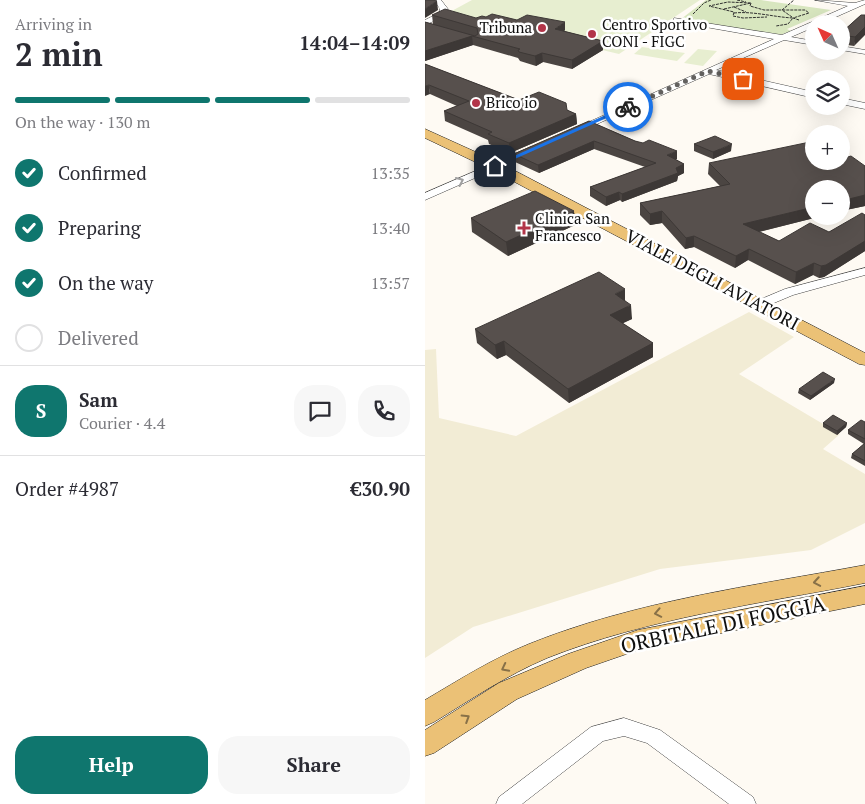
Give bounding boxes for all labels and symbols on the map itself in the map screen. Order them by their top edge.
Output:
place label: Centro Sportivo CONI - FIGC [602,14,707,51]
north arrow [805,15,850,60]
place label: Tribuna [480,17,532,37]
marker: Tribuna [536,22,548,34]
marker: Centro Sportivo CONI - FIGC [586,28,598,40]
pin [722,58,764,100]
courier [603,82,653,132]
place label: Brico io [486,92,537,112]
marker: Brico io [470,97,482,109]
pin [474,145,516,187]
one-way arrow [455,177,464,188]
place label: Clinica San Francesco [535,208,610,245]
marker: Clinica San Francesco [517,221,531,235]
street label: VIALE DEGLI AVIATORI [622,223,803,335]
one-way arrow [813,577,821,587]
street label: ORBITALE DI FOGGIA [618,588,828,659]
one-way arrow [653,608,662,618]
one-way arrow [501,662,510,672]
one-way arrow [460,714,469,724]

